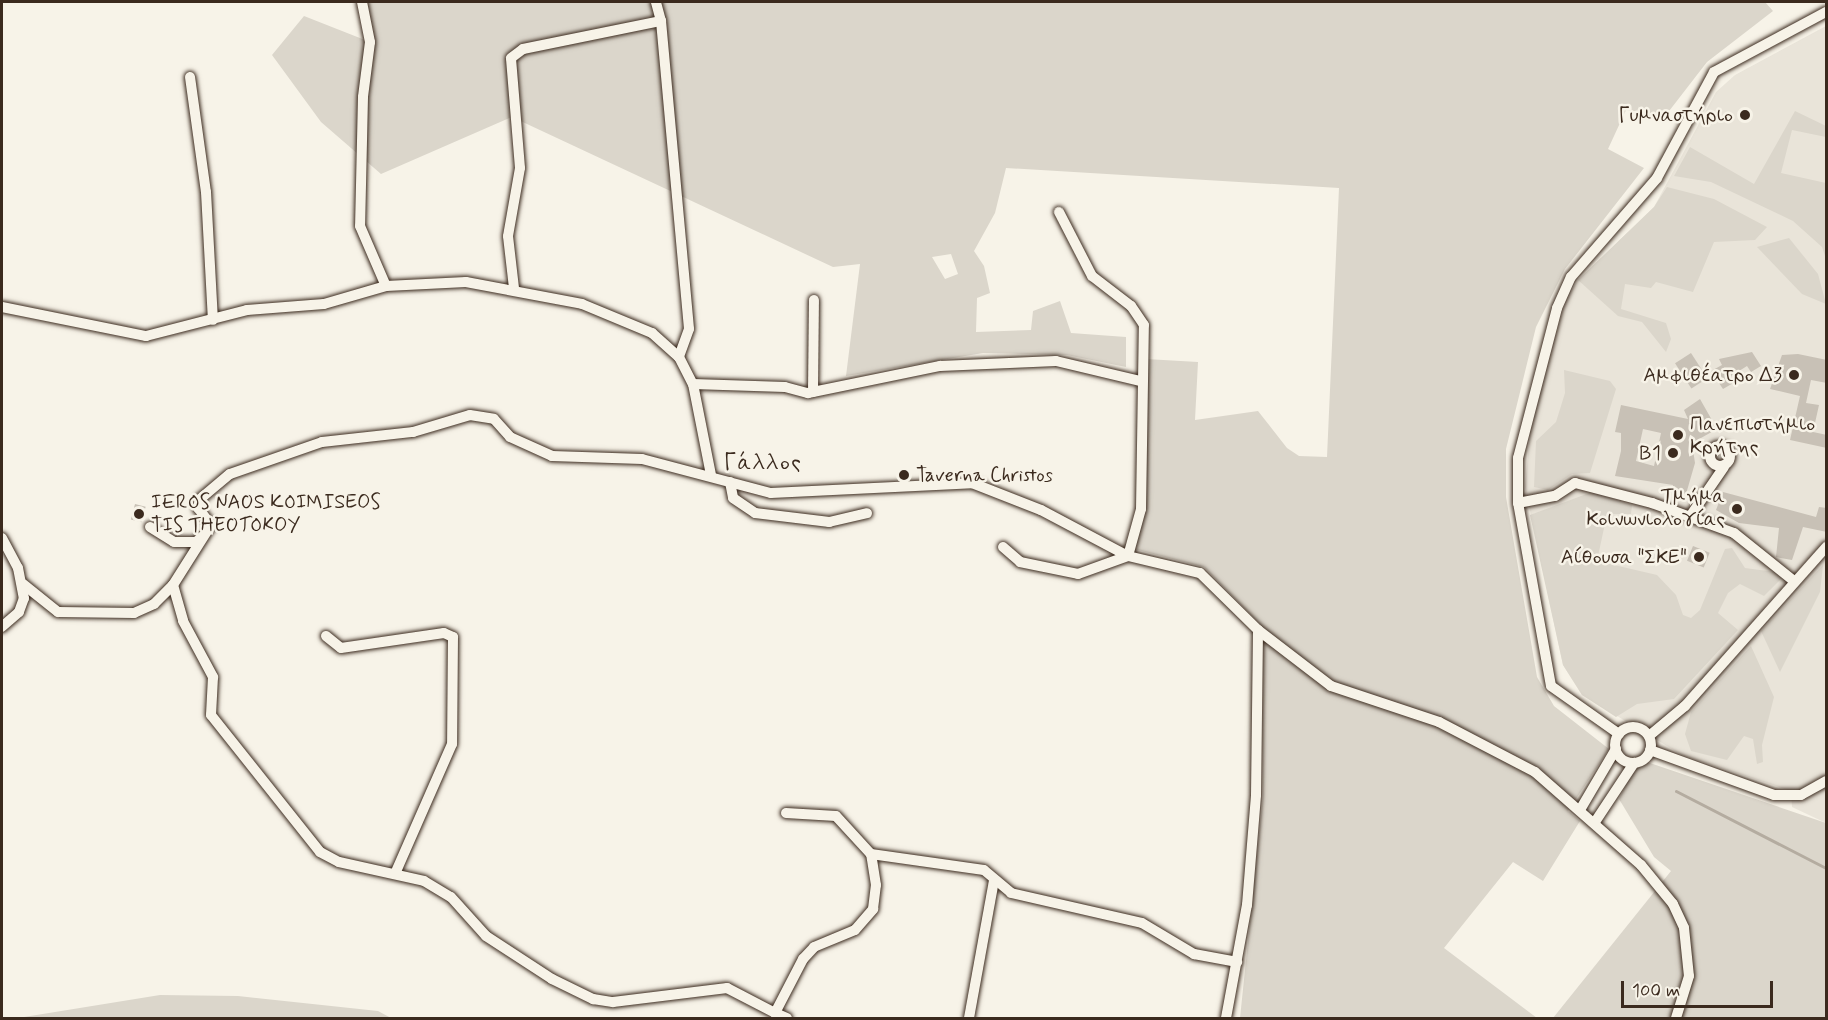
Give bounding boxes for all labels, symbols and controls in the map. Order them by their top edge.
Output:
place label: Γυμναστήριο [1618,103,1733,127]
marker: Γυμναστήριο [1738,108,1752,122]
place label: Αμφιθέατρο Δ3 [1643,363,1782,387]
marker: Αμφιθέατρο Δ3 [1787,368,1801,382]
place label: Πανεπιστήμιο Κρήτης [1690,412,1815,459]
marker: Πανεπιστήμιο Κρήτης [1671,428,1685,442]
place label: Β1 [1639,441,1661,465]
marker: Β1 [1666,446,1680,460]
district label: Γάλλος [724,451,802,477]
place label: Taverna Christos [916,463,1058,487]
marker: Taverna Christos [897,468,911,482]
place label: Τμήμα Κοινωνιολογίας [1587,485,1725,532]
place label: IEROS NAOS KOIMISEOS TIS THEOTOKOY [151,490,381,537]
marker: Τμήμα Κοινωνιολογίας [1730,502,1744,516]
marker: IEROS NAOS KOIMISEOS TIS THEOTOKOY [132,507,146,521]
place label: Αίθουσα "ΣΚΕ" [1561,545,1687,569]
marker: Αίθουσα "ΣΚΕ" [1692,550,1706,564]
scale bar [1624,969,1776,1007]
text: 100 m [1632,979,1680,1003]

